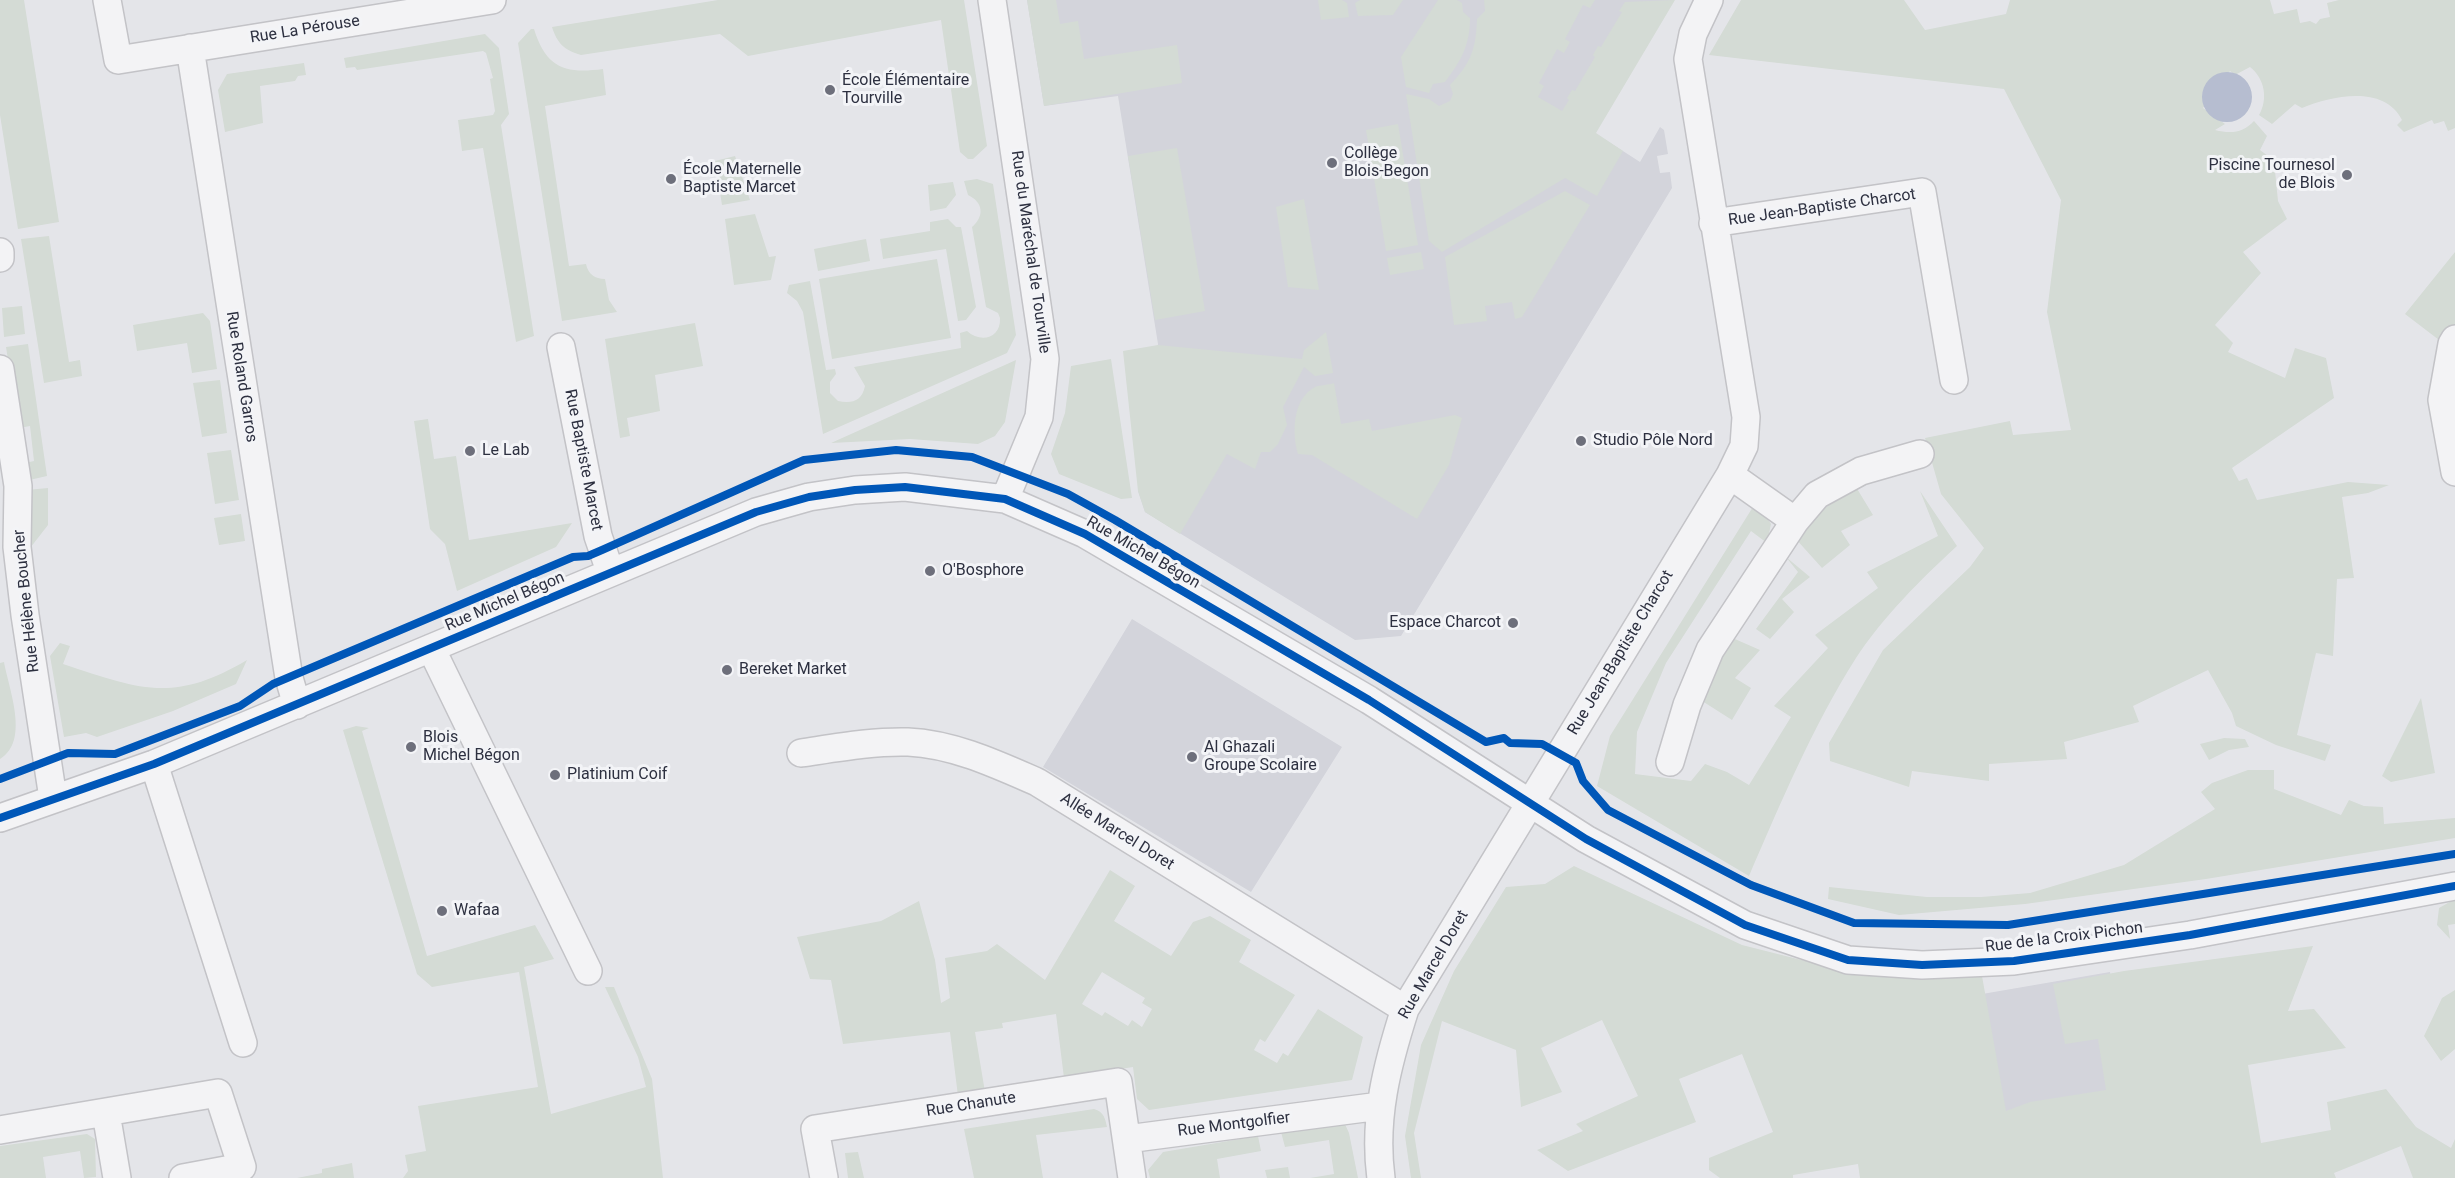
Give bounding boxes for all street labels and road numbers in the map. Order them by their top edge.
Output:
street label: Rue La Pérouse [249,12,361,48]
street label: Rue du Maréchal de Tourville [1006,149,1054,355]
street label: Rue Jean-Baptiste Charcot [1727,185,1917,231]
street label: Rue Roland Garros [221,310,261,444]
street label: Rue Baptiste Marcet [560,388,606,532]
street label: Rue Michel Bégon [1083,513,1203,593]
street label: Rue Hélène Boucher [10,529,44,673]
street label: Rue Jean-Baptiste Charcot [1564,567,1678,739]
street label: Rue Michel Bégon [442,568,568,636]
street label: Allée Marcel Doret [1057,789,1177,875]
street label: Rue Marcel Doret [1395,907,1473,1023]
street label: Rue de la Croix Pichon [1984,919,2144,957]
street label: Rue Chanute [925,1088,1017,1122]
street label: Rue Montgolfier [1177,1109,1291,1141]

